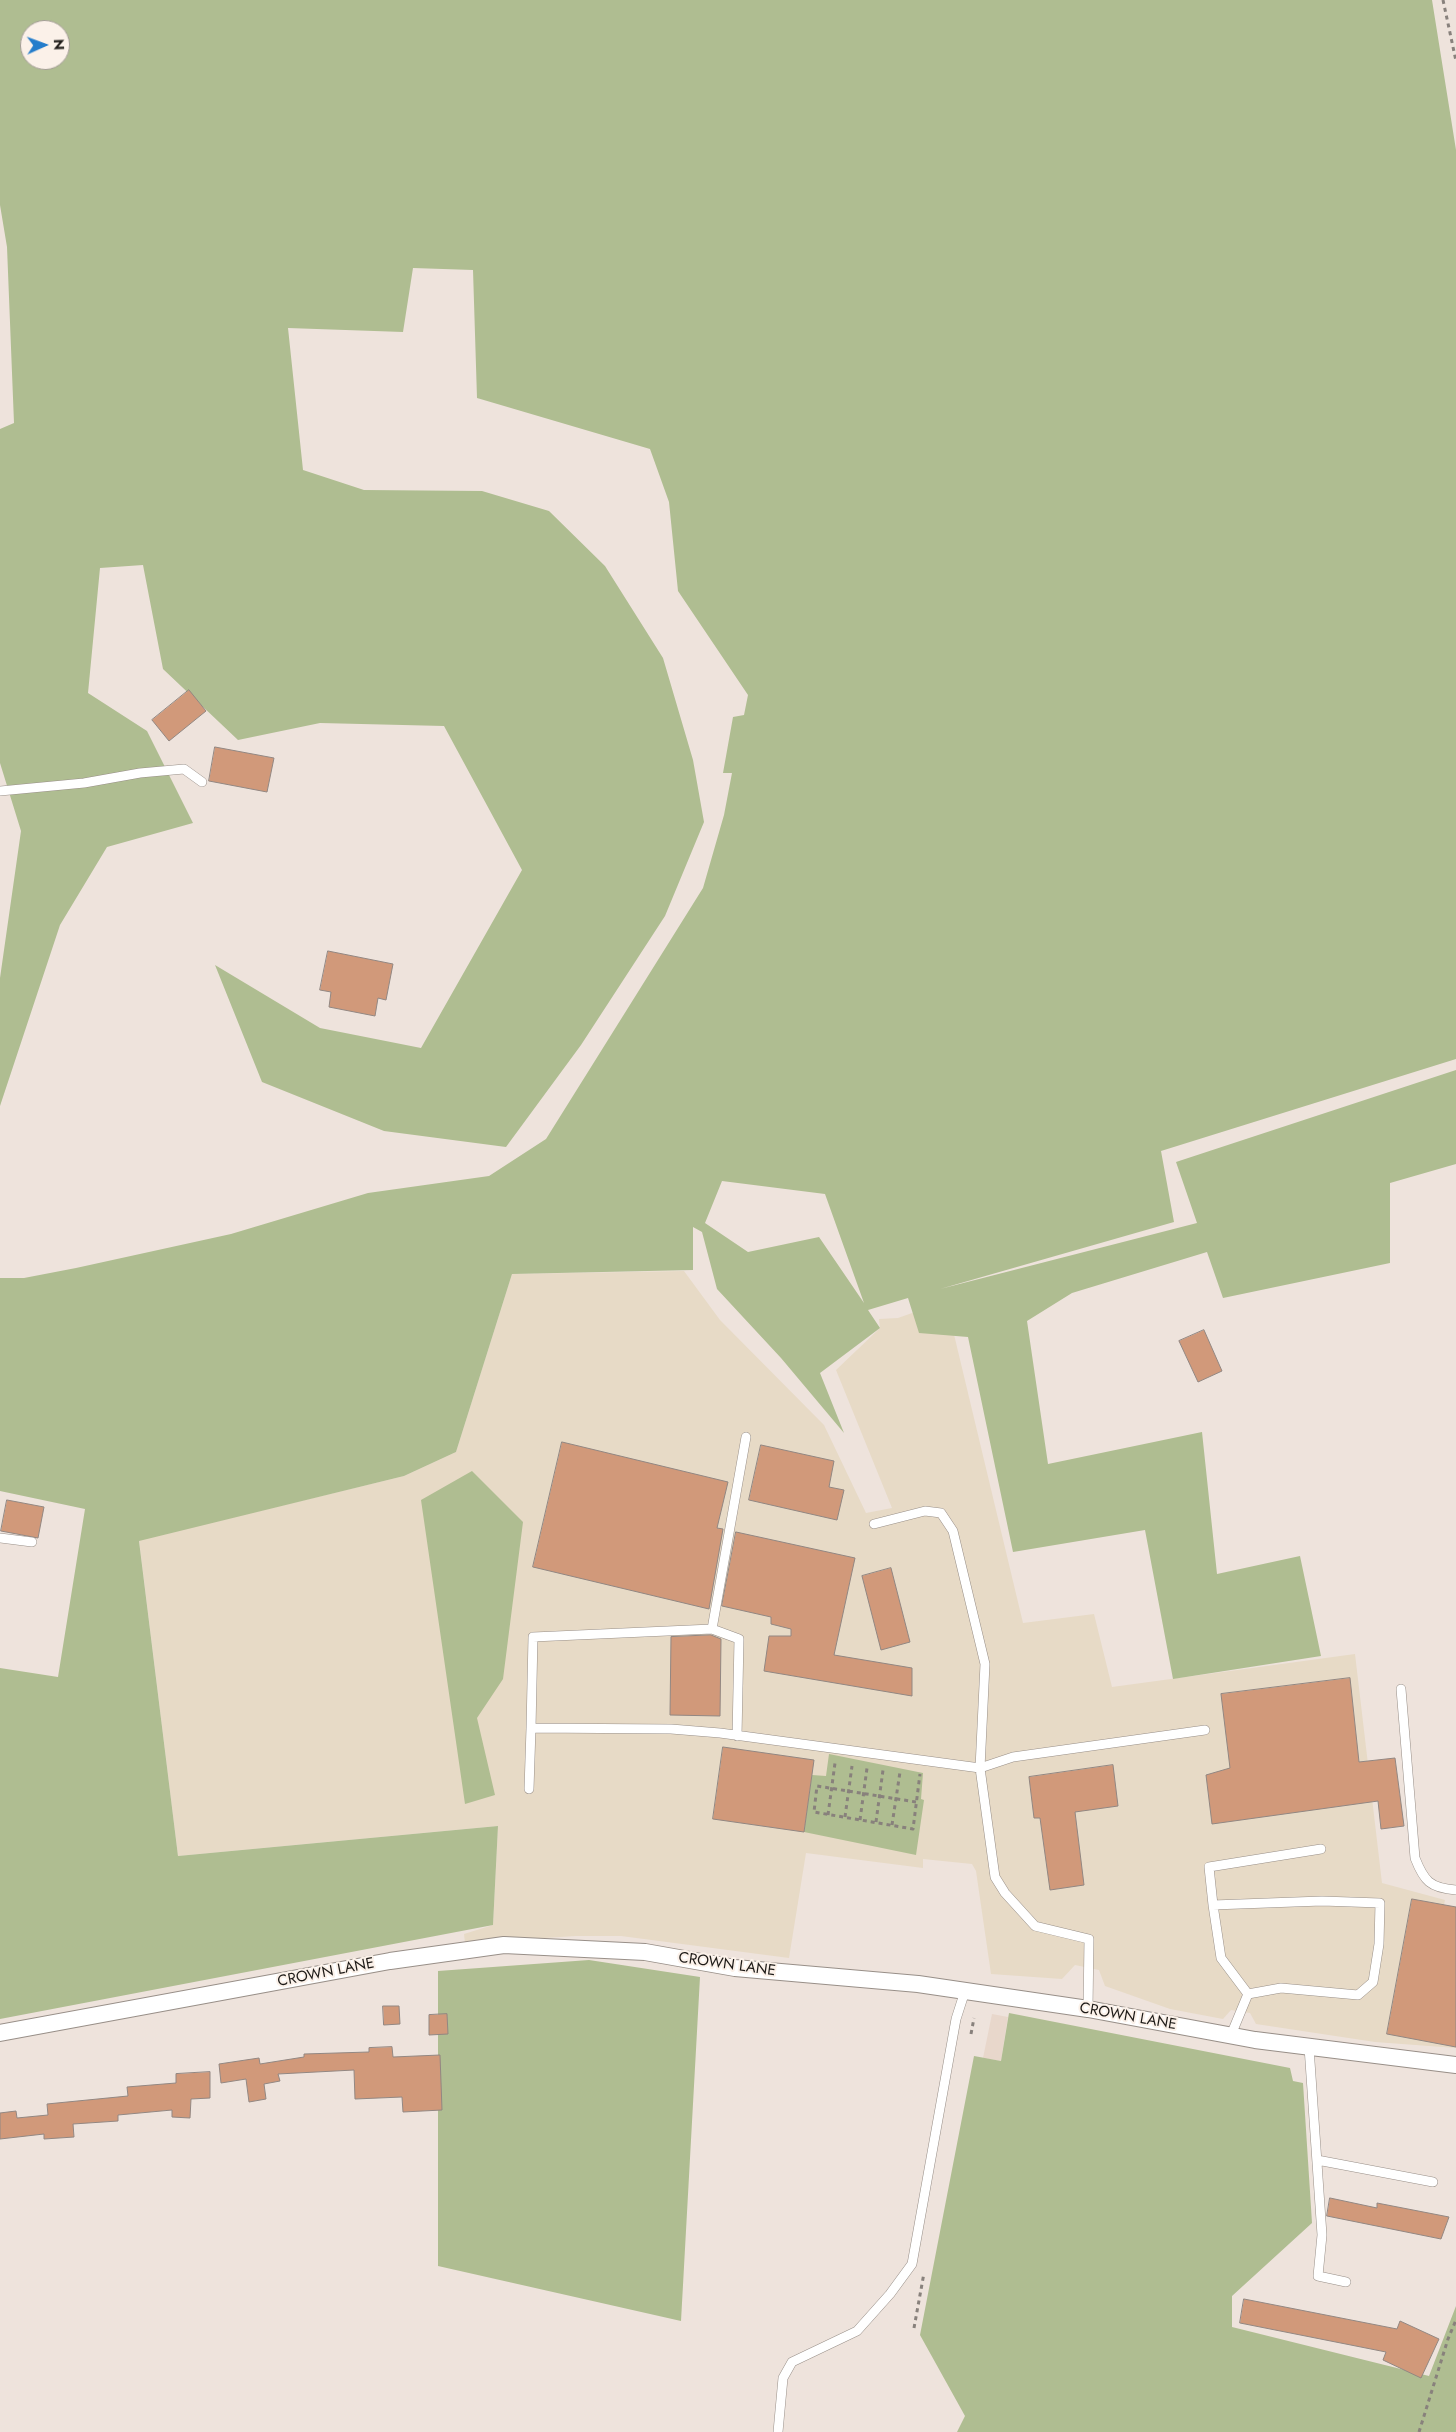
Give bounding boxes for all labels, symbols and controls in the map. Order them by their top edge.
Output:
north arrow [20,20,70,70]
text: N [49,39,69,50]
street label: CROWN LANE [677,1949,777,1981]
street label: CROWN LANE [276,1955,376,1991]
street label: CROWN LANE [1078,2000,1178,2034]

